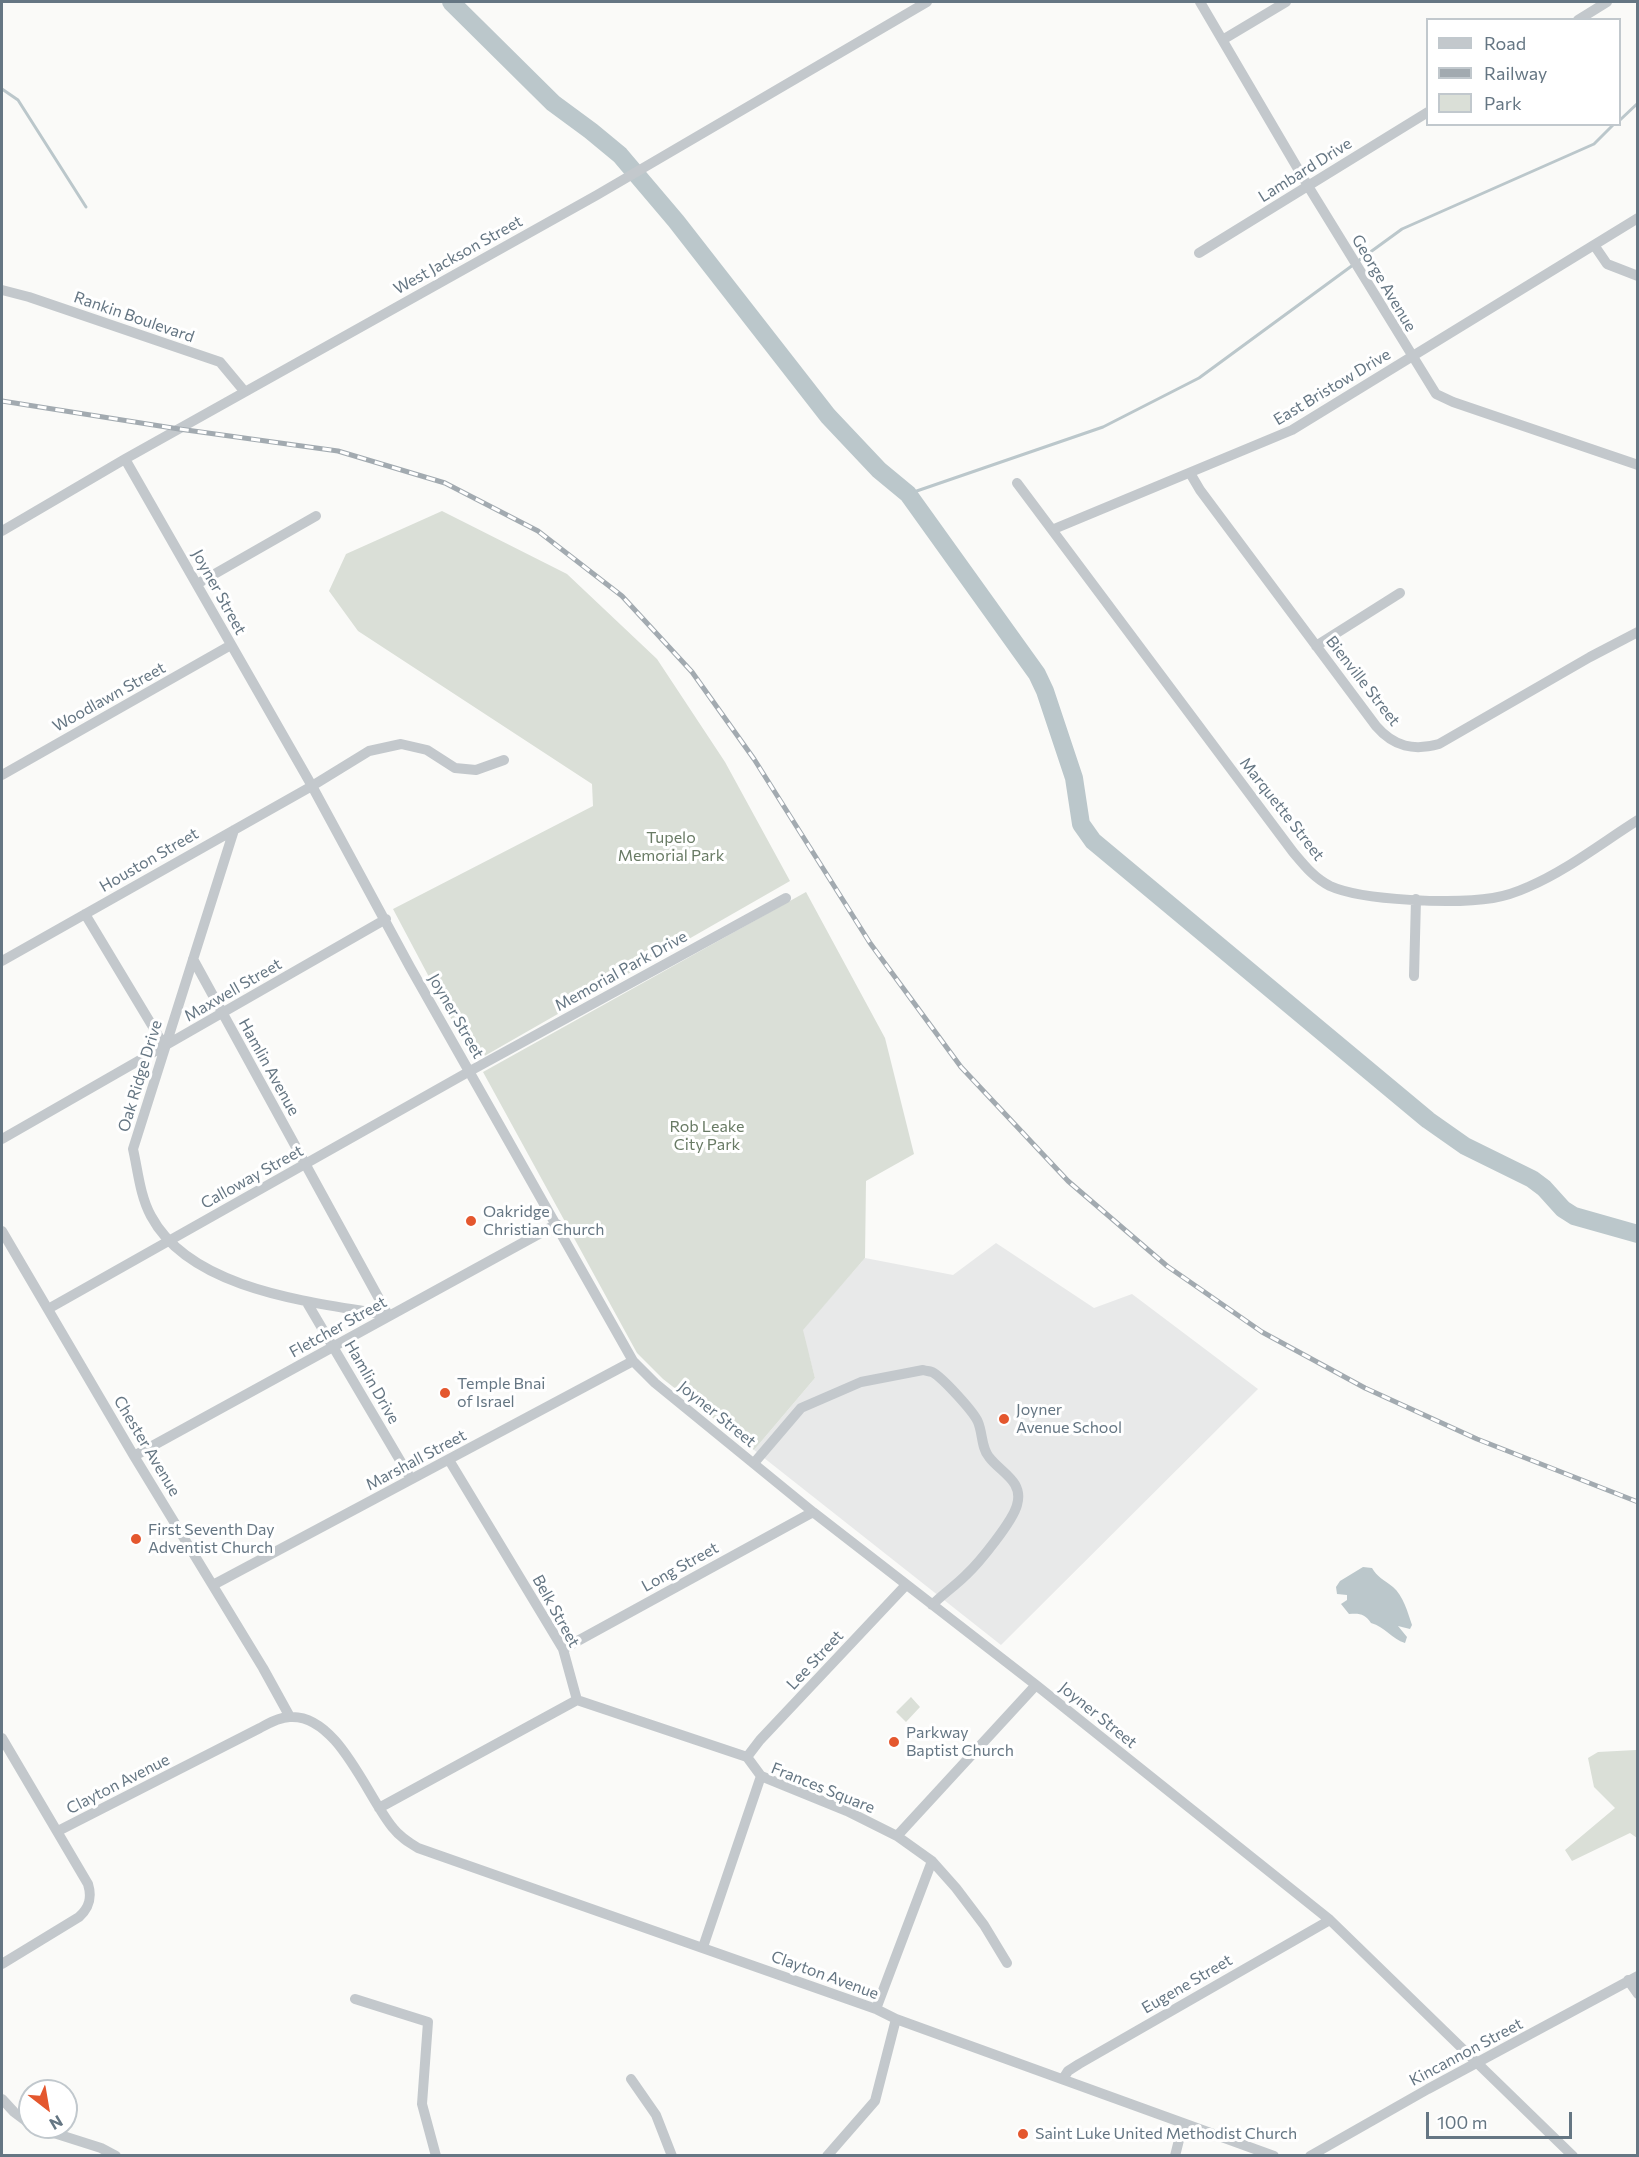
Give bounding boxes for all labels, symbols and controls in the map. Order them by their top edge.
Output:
legend [1426,18,1621,126]
text: Road [1484,32,1526,54]
text: Railway [1484,62,1547,84]
text: Park [1484,92,1522,114]
street label: Lambard Drive [1255,134,1355,206]
street label: West Jackson Street [390,212,526,298]
street label: George Avenue [1348,231,1420,335]
street label: Rankin Boulevard [71,287,197,347]
street label: East Bristow Drive [1270,345,1394,429]
street label: Joyner Street [188,546,250,638]
street label: Bienville Street [1322,632,1404,730]
street label: Woodlawn Street [49,658,169,736]
street label: Marquette Street [1236,753,1328,865]
street label: Houston Street [96,824,202,896]
park label: Tupelo Memorial Park [618,828,724,866]
street label: Memorial Park Drive [551,927,691,1015]
street label: Maxwell Street [181,954,285,1026]
street label: Joyner Street [424,970,488,1062]
street label: Hamlin Avenue [234,1015,304,1119]
street label: Oak Ridge Drive [114,1018,166,1134]
park label: Rob Leake City Park [669,1117,745,1155]
street label: Calloway Street [197,1141,307,1213]
place label: Oakridge Christian Church [483,1202,604,1240]
marker: Oakridge Christian Church [464,1214,478,1228]
street label: Fletcher Street [286,1292,390,1362]
street label: Hamlin Drive [340,1337,404,1427]
place label: Temple Bnai of Israel [457,1374,545,1412]
street label: Joyner Street [674,1377,760,1451]
marker: Temple Bnai of Israel [438,1386,452,1400]
street label: Chester Avenue [110,1392,184,1500]
place label: Joyner Avenue School [1016,1400,1122,1438]
marker: Joyner Avenue School [997,1412,1011,1426]
street label: Marshall Street [363,1425,469,1495]
place label: First Seventh Day Adventist Church [148,1520,274,1558]
marker: First Seventh Day Adventist Church [129,1532,143,1546]
street label: Long Street [638,1538,722,1596]
street label: Belk Street [528,1571,584,1651]
street label: Lee Street [783,1626,847,1694]
street label: Joyner Street [1055,1678,1141,1752]
place label: Parkway Baptist Church [906,1723,1014,1761]
marker: Parkway Baptist Church [887,1735,901,1749]
street label: Clayton Avenue [63,1750,173,1818]
street label: Frances Square [768,1758,878,1818]
street label: Clayton Avenue [769,1947,881,2003]
street label: Eugene Street [1138,1950,1236,2018]
street label: Kincannon Street [1406,2014,1526,2090]
north arrow [18,2079,78,2139]
scale bar [1429,2100,1574,2138]
text: 100 m [1437,2111,1487,2133]
text: N [46,2112,67,2134]
place label: Saint Luke United Methodist Church [1035,2124,1297,2144]
marker: Saint Luke United Methodist Church [1016,2127,1030,2141]

